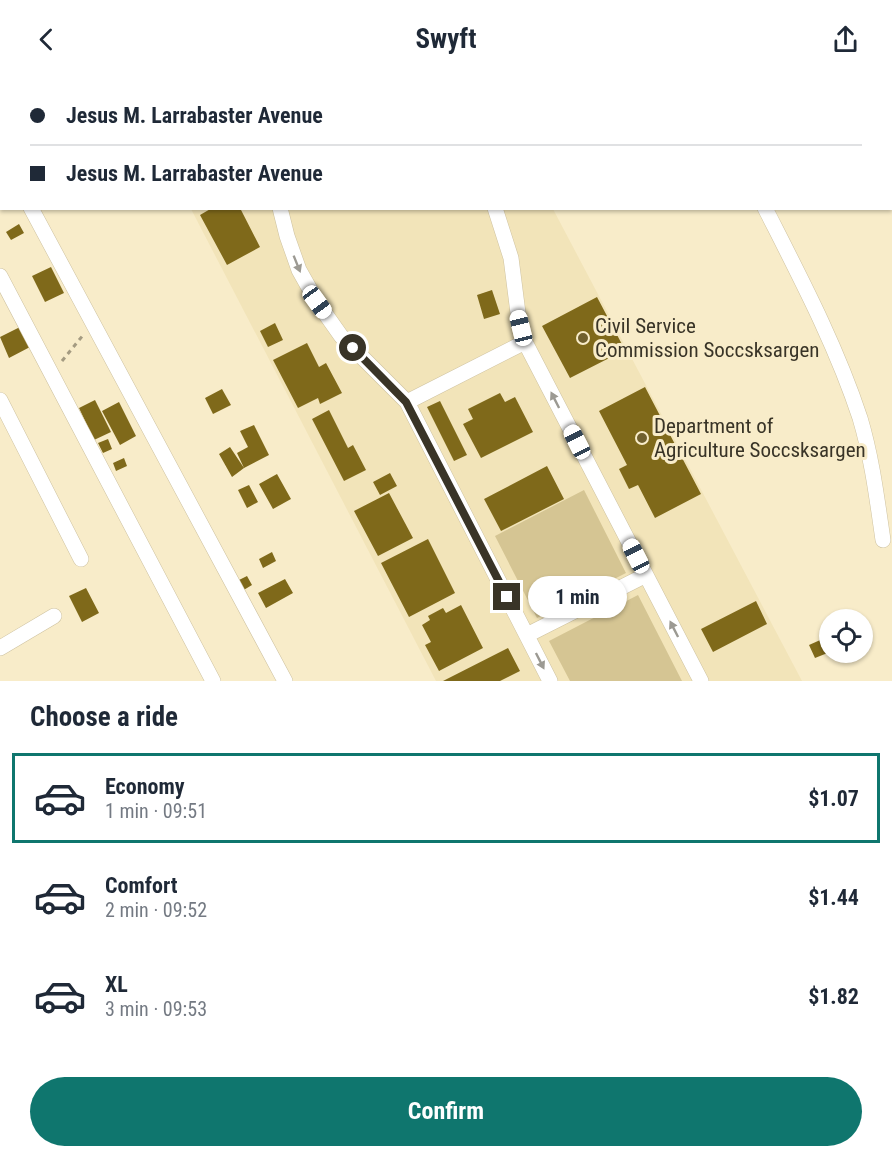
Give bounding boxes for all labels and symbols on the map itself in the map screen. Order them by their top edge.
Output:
one-way arrow [292,256,302,274]
car [299,282,335,322]
car [508,308,534,348]
place label: Civil Service Commission Soccsksargen [595,314,819,362]
marker: Civil Service Commission Soccsksargen [576,331,590,345]
route start [339,334,366,361]
one-way arrow [550,391,560,408]
place label: Department of Agriculture Soccsksargen [654,414,866,462]
car [561,422,593,462]
marker: Department of Agriculture Soccsksargen [635,431,649,445]
car [620,536,652,576]
callout: 1 min [528,576,627,618]
route end [493,583,520,610]
one-way arrow [669,620,679,637]
one-way arrow [535,652,545,669]

